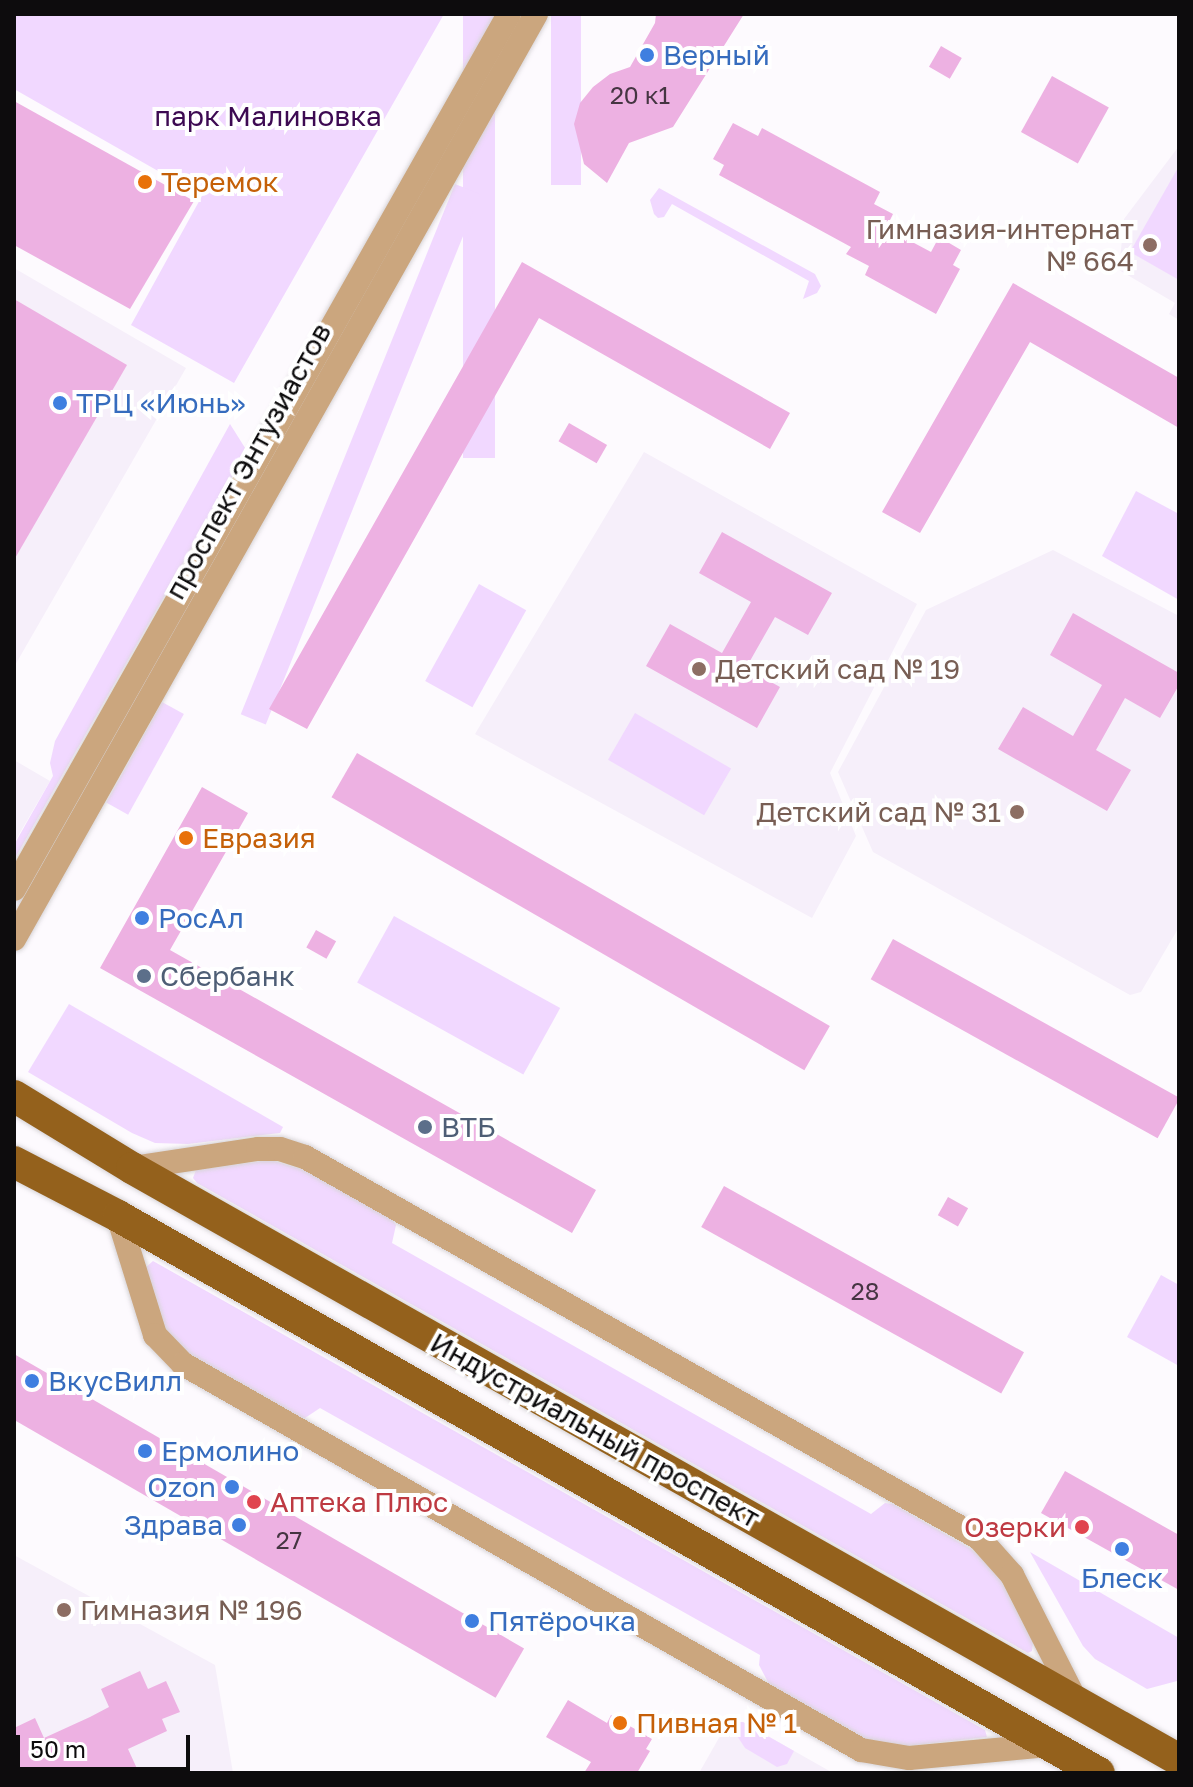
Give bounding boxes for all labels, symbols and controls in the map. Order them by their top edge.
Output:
place label: Верный [663,38,770,72]
marker: Верный [638,46,656,64]
house number: 20 к1 [610,81,670,109]
park label: парк Малиновка [154,99,382,133]
place label: Теремок [161,165,279,199]
marker: Теремок [136,173,154,191]
place label: Гимназия-интернат № 664 [865,212,1134,278]
marker: Гимназия-интернат № 664 [1141,236,1159,254]
street label: проспект Энтузиастов [158,317,338,605]
place label: ТРЦ «Июнь» [76,386,246,420]
marker: ТРЦ «Июнь» [51,394,69,412]
place label: Детский сад № 19 [715,652,960,686]
marker: Детский сад № 19 [690,660,708,678]
place label: Детский сад № 31 [756,795,1001,829]
marker: Детский сад № 31 [1008,803,1026,821]
place label: Евразия [202,821,316,855]
marker: Евразия [177,829,195,847]
place label: РосАл [158,901,244,935]
marker: РосАл [133,909,151,927]
place label: Сбербанк [160,959,295,993]
marker: Сбербанк [135,967,153,985]
place label: ВТБ [441,1110,496,1144]
marker: ВТБ [416,1118,434,1136]
house number: 28 [851,1277,879,1305]
street label: Индустриальный проспект [425,1325,765,1535]
place label: ВкусВилл [48,1364,182,1398]
marker: ВкусВилл [23,1372,41,1390]
place label: Ермолино [161,1434,299,1468]
marker: Ермолино [136,1442,154,1460]
place label: Ozon [147,1470,216,1504]
marker: Ozon [223,1478,241,1496]
place label: Аптека Плюс [270,1485,448,1519]
marker: Аптека Плюс [245,1493,263,1511]
place label: Здрава [124,1508,223,1542]
place label: Озерки [964,1510,1066,1544]
marker: Здрава [230,1516,248,1534]
marker: Озерки [1073,1518,1091,1536]
house number: 27 [276,1526,302,1554]
marker: Блеск [1113,1540,1131,1558]
place label: Блеск [1081,1561,1163,1595]
place label: Гимназия № 196 [80,1593,303,1627]
marker: Гимназия № 196 [55,1601,73,1619]
place label: Пятёрочка [488,1604,636,1638]
marker: Пятёрочка [463,1612,481,1630]
place label: Пивная № 1 [636,1706,797,1740]
marker: Пивная № 1 [611,1714,629,1732]
scale bar [20,1719,194,1769]
text: 50 m [30,1734,86,1763]

